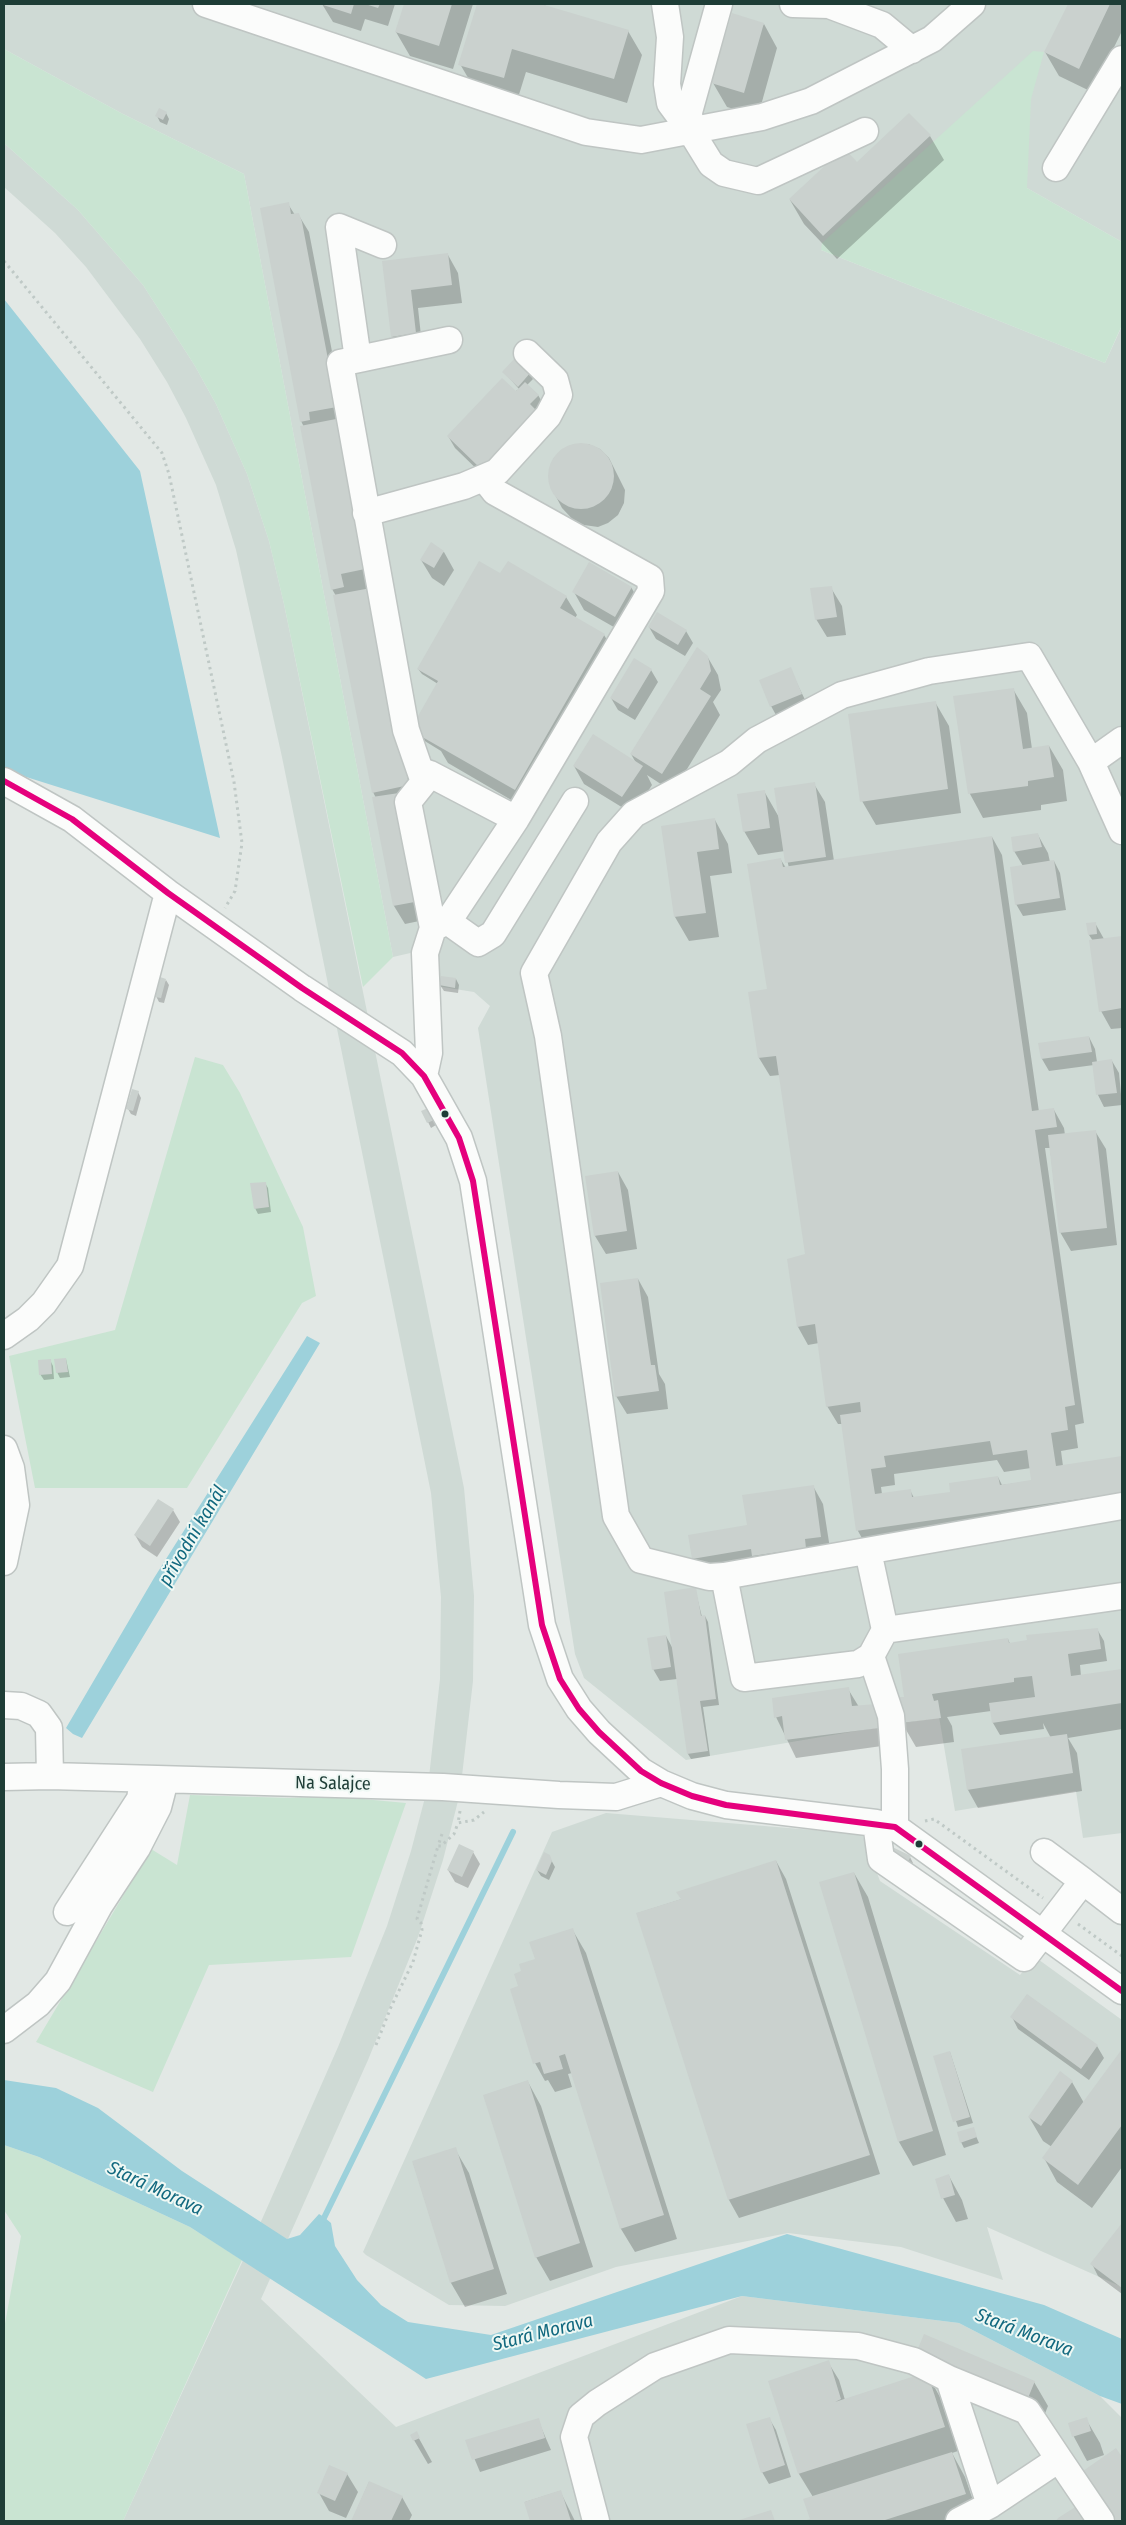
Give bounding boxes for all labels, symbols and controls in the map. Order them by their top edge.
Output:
unlabelled marker [440,1109,450,1119]
water label: přívodní kanál [154,1482,232,1590]
street label: Na Salajce [295,1773,371,1795]
unlabelled marker [914,1839,924,1849]
water label: Stará Morava [104,2157,206,2221]
water label: Stará Morava [972,2304,1076,2362]
water label: Stará Morava [490,2310,596,2356]

